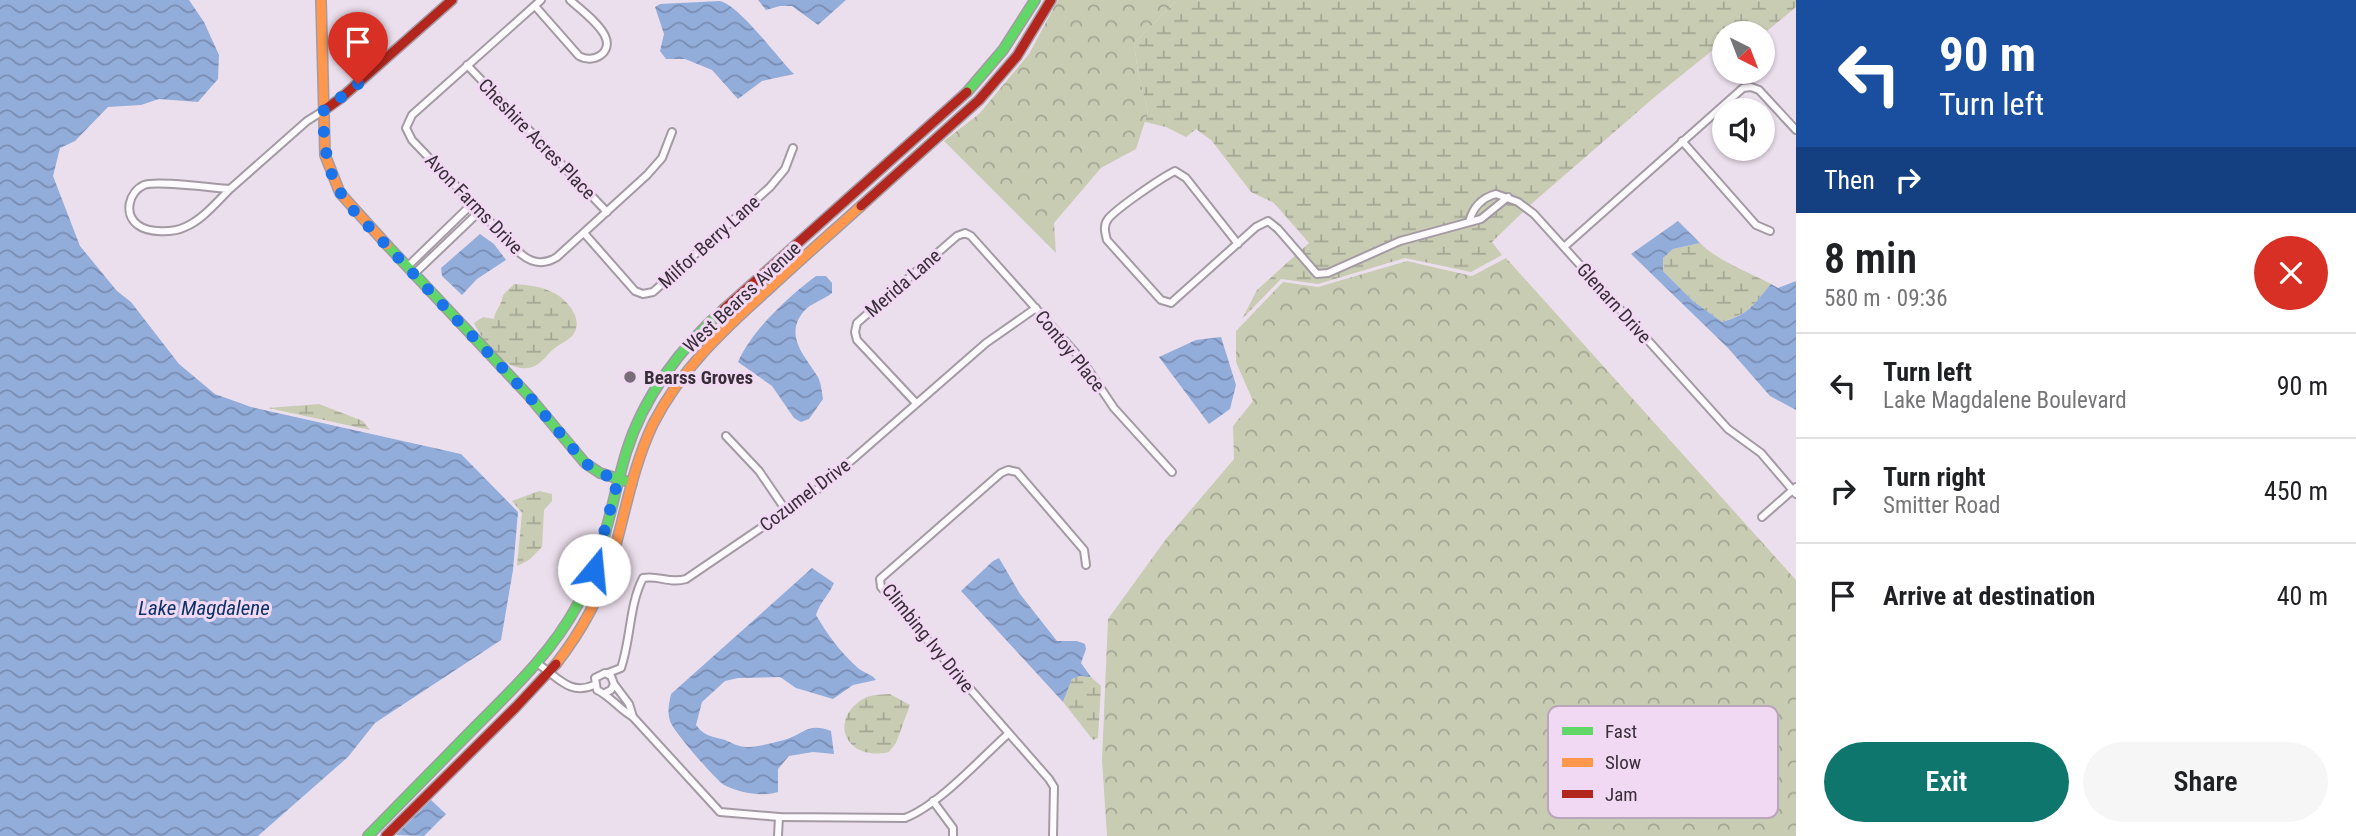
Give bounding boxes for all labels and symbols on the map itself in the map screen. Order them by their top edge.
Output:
pin [328,12.0,388,84]
north arrow [1712,21,1774,84]
street label: Cheshire Acres Place [474,74,601,204]
street label: Avon Farms Drive [420,149,528,259]
street label: Milfor Berry Lane [654,190,764,293]
street label: West Bearss Avenue [678,237,806,357]
street label: Merida Lane [861,244,946,322]
street label: Glenarn Drive [1572,258,1656,348]
street label: Contoy Place [1030,306,1110,397]
place label: Bearss Groves [644,366,753,389]
marker: Bearss Groves [622,369,638,385]
street label: Cozumel Drive [755,453,855,537]
position arrow [557,533,631,607]
street label: Climbing Ivy Drive [877,579,979,697]
water label: Lake Magdalene [138,596,270,620]
legend [1548,706,1778,818]
text: Fast [1605,720,1637,743]
text: Slow [1605,751,1641,774]
text: Jam [1605,783,1638,806]

